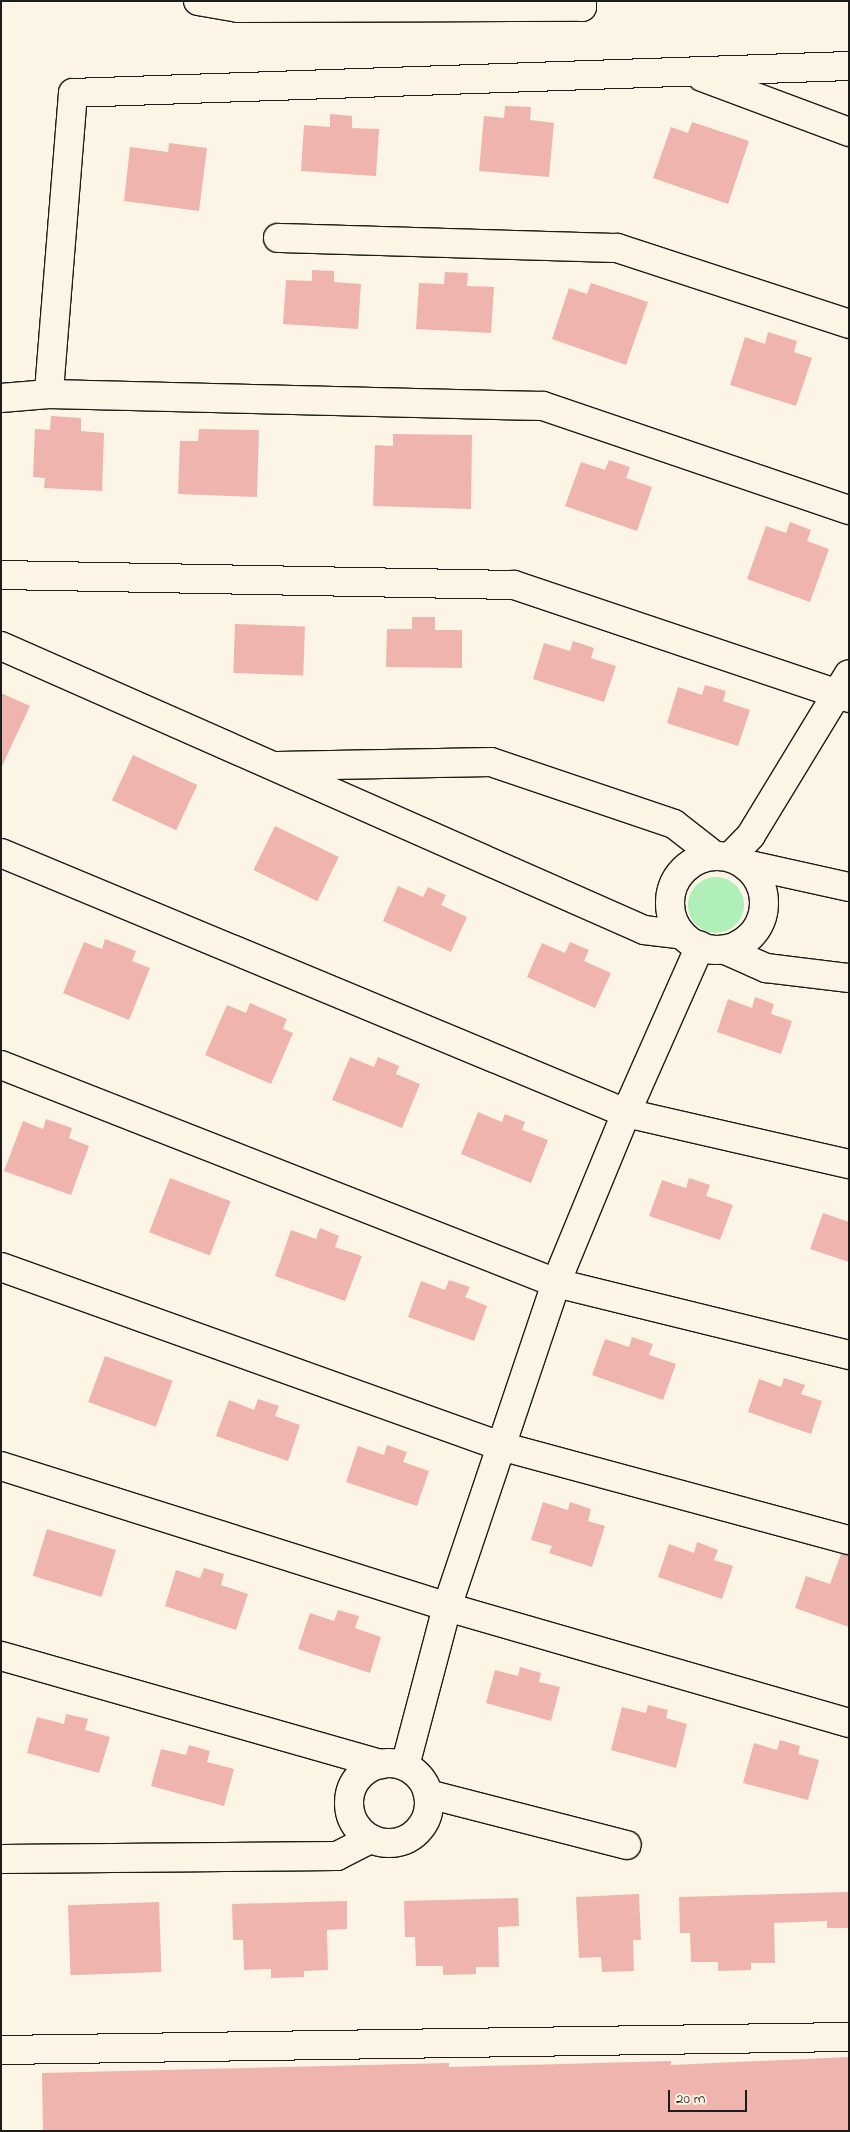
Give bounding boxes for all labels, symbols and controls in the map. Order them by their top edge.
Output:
scale bar [670,2080,749,2112]
text: 20 m [676,2088,705,2110]

